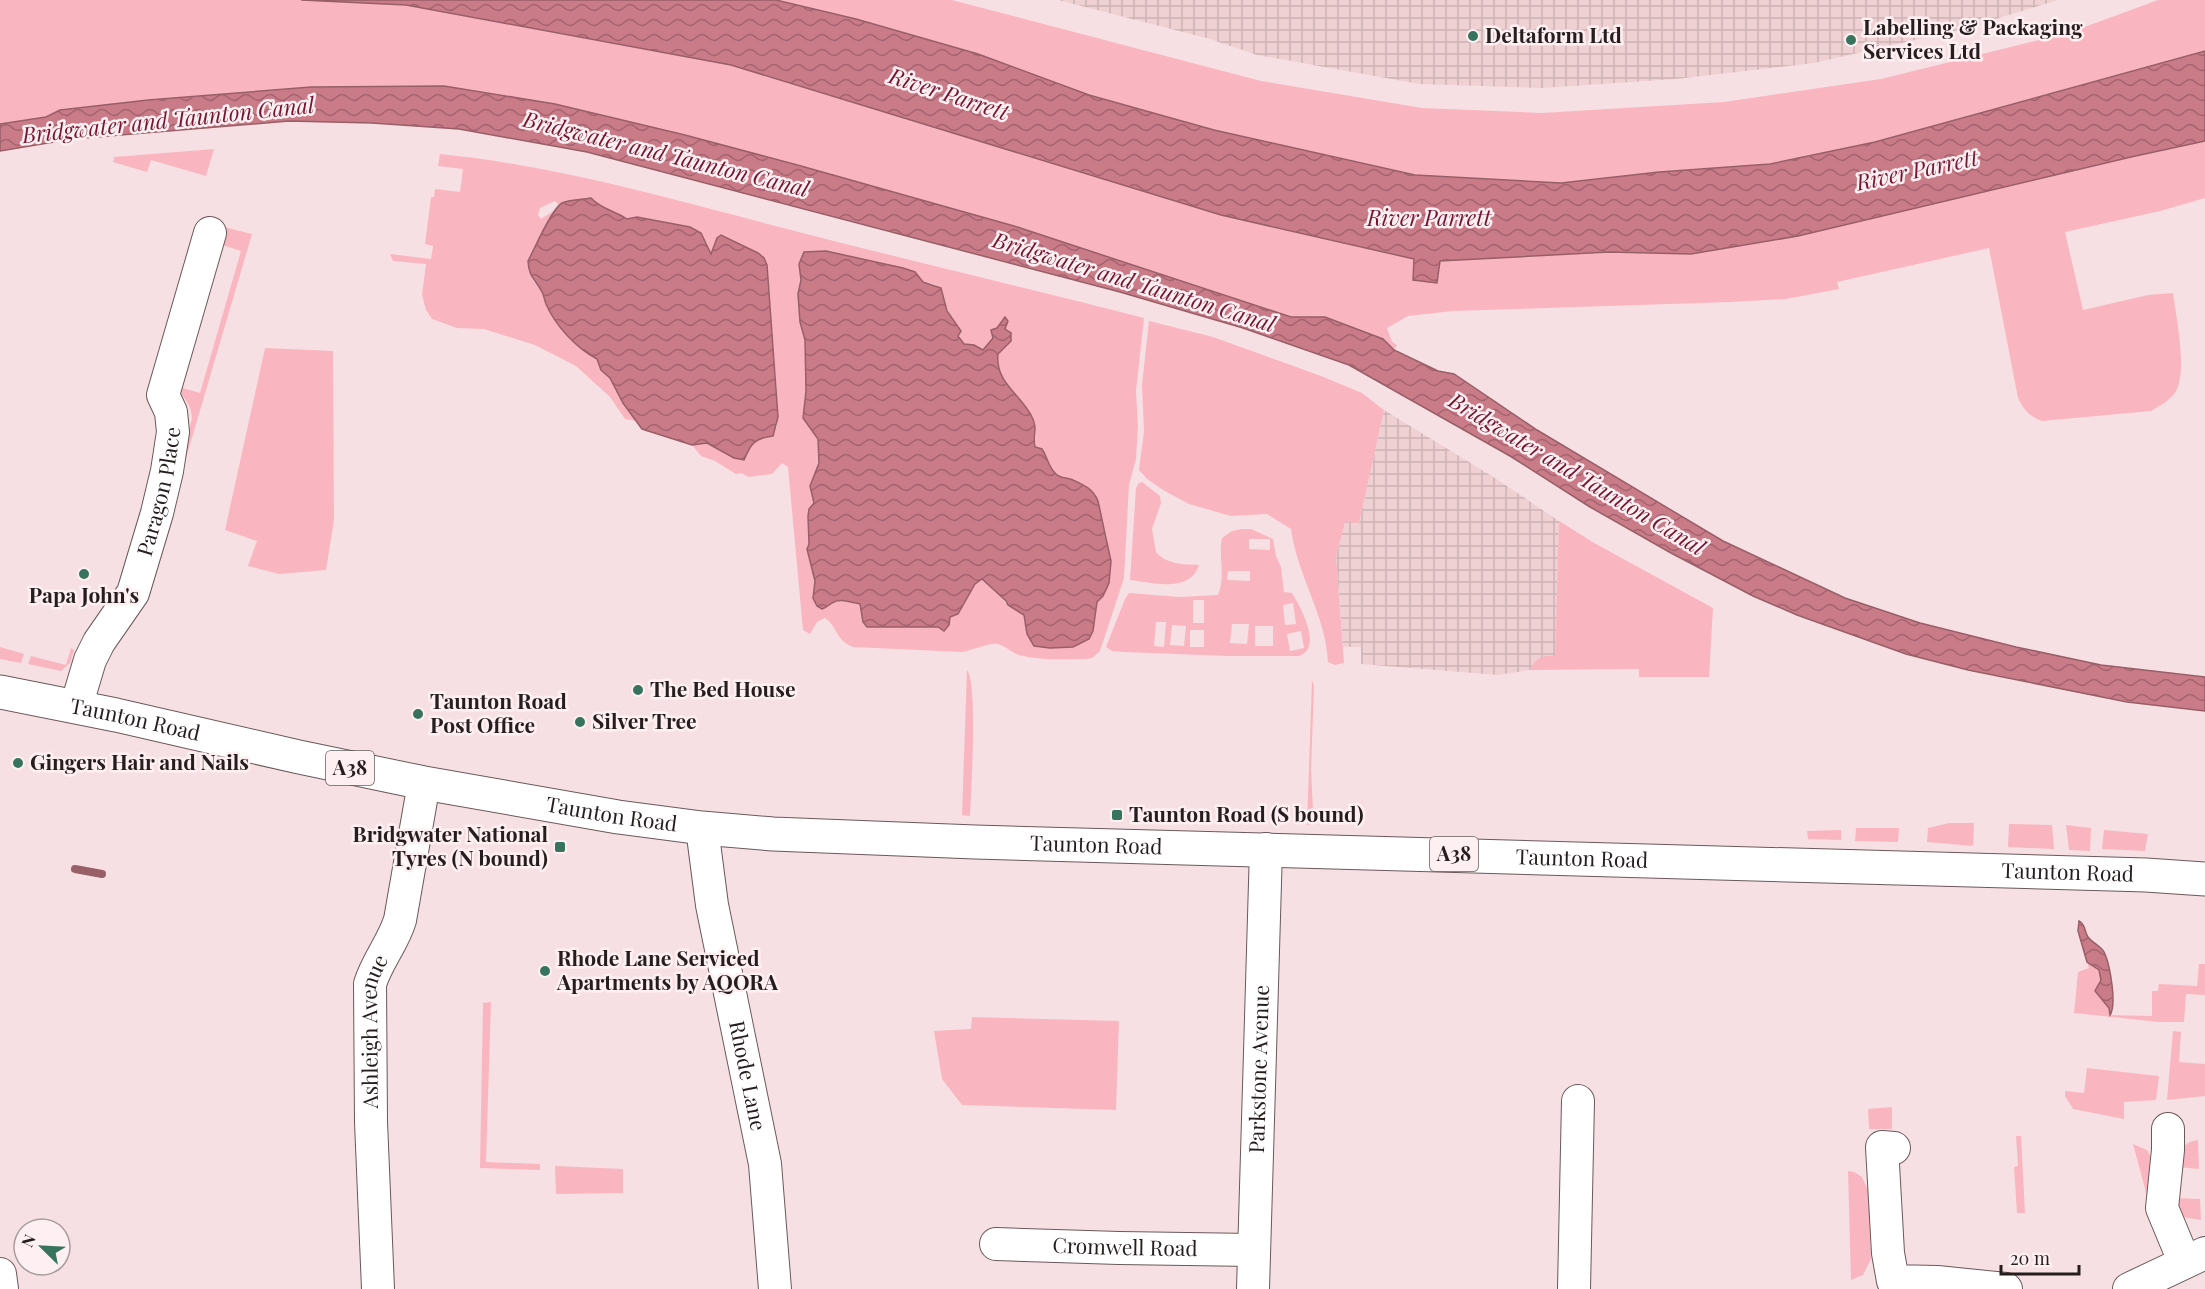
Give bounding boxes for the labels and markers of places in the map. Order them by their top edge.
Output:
place label: Labelling & Packaging Services Ltd [1863,12,2083,64]
place label: Deltaform Ltd [1485,20,1622,48]
marker: Deltaform Ltd [1466,29,1480,43]
marker: Labelling & Packaging Services Ltd [1844,33,1858,47]
marker: Papa John's [77,567,91,581]
place label: Papa John's [29,580,139,608]
place label: The Bed House [650,674,796,702]
marker: The Bed House [631,683,645,697]
place label: Taunton Road Post Office [430,686,567,738]
place label: Silver Tree [592,706,697,734]
marker: Taunton Road Post Office [411,707,425,721]
marker: Silver Tree [573,715,587,729]
place label: Gingers Hair and Nails [30,747,249,775]
marker: Gingers Hair and Nails [11,756,25,770]
place label: Taunton Road (S bound) [1129,799,1364,827]
marker: Taunton Road (S bound) [1110,808,1124,822]
place label: Bridgwater National Tyres (N bound) [353,819,548,871]
marker: Bridgwater National Tyres (N bound) [553,840,567,854]
place label: Rhode Lane Serviced Apartments by AQORA [556,943,779,995]
marker: Rhode Lane Serviced Apartments by AQORA [538,964,552,978]

